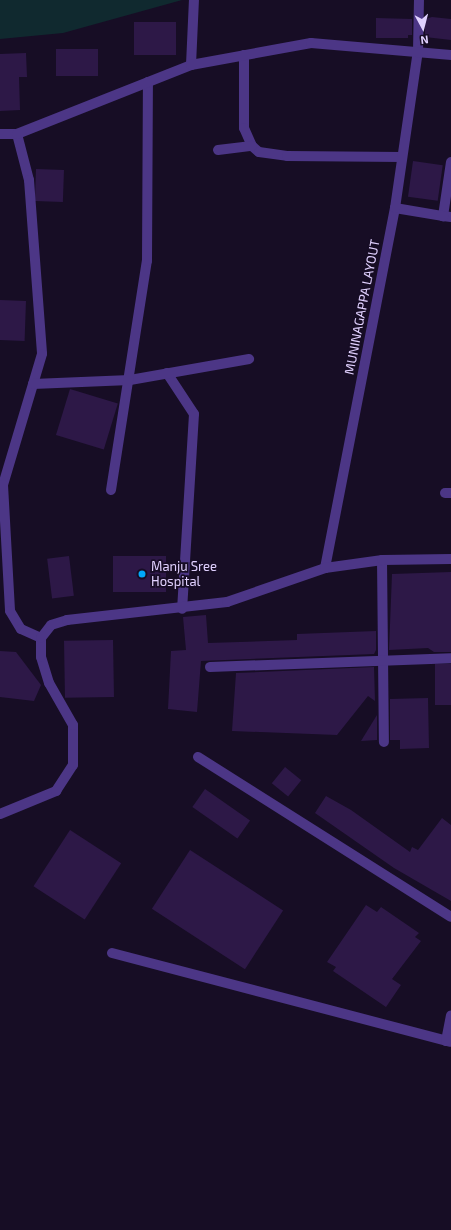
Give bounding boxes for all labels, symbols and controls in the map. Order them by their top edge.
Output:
north arrow [403,8,443,48]
text: N [420,33,429,47]
street label: MUNINAGAPPA LAYOUT [341,238,383,376]
place label: Manju Sree Hospital [151,559,217,590]
marker: Manju Sree Hospital [136,568,148,580]

